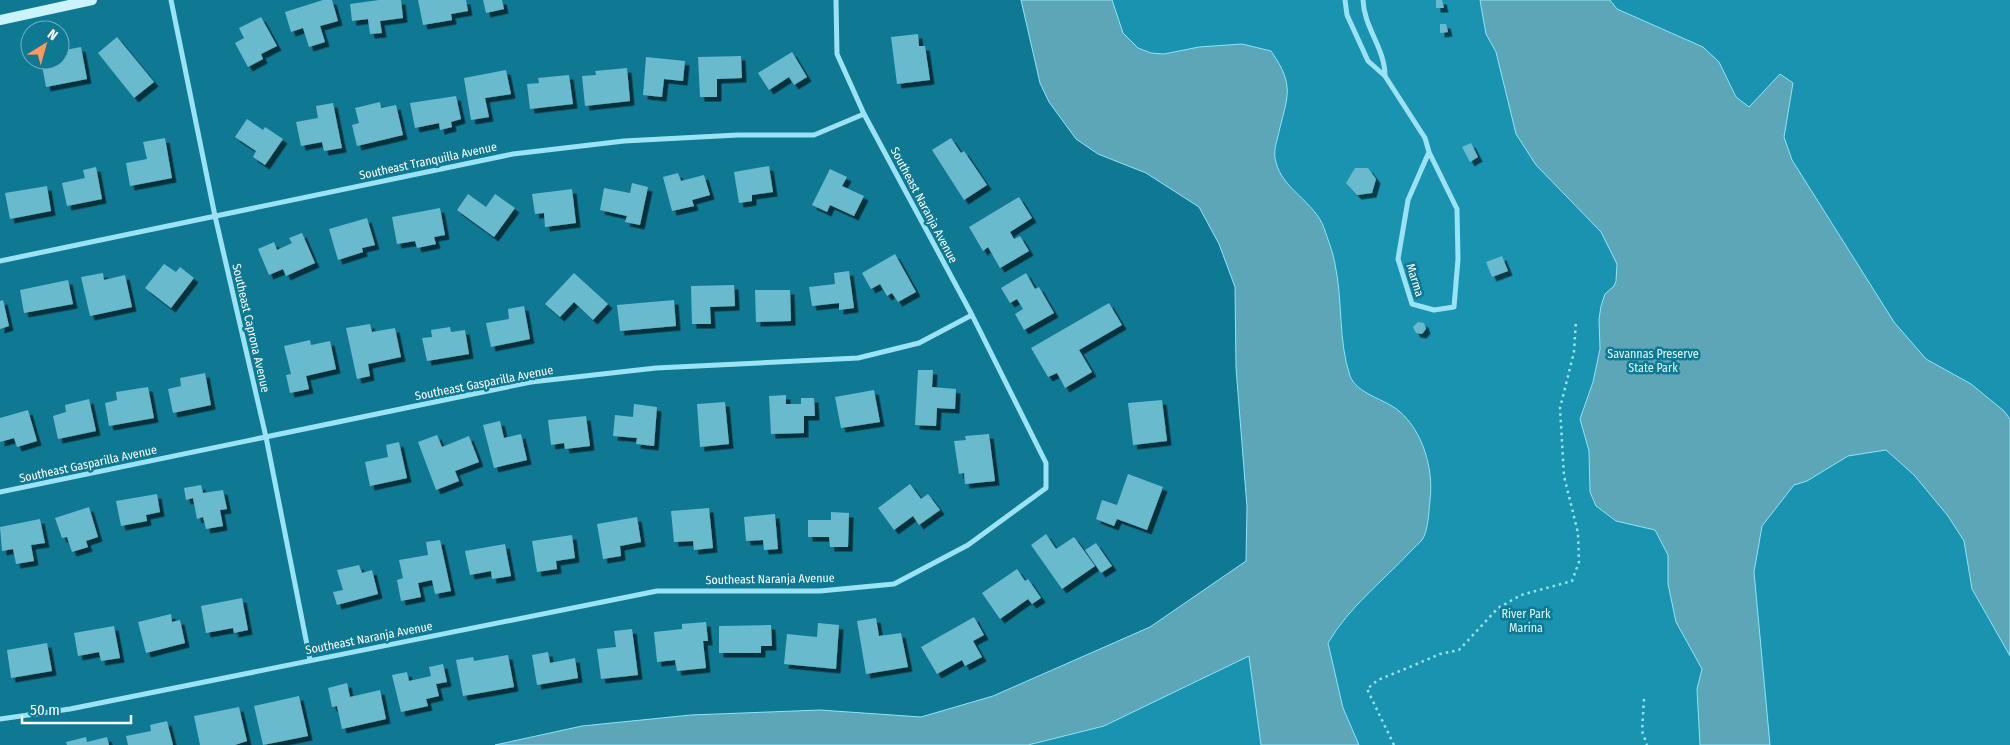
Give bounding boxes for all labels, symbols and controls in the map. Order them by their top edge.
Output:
north arrow [20,20,70,70]
text: N [44,26,61,44]
street label: Southeast Tranquilla Avenue [358,140,498,182]
street label: Southeast Naranja Avenue [887,145,961,265]
street label: Southeast Caprona Avenue [229,262,273,394]
street label: Marma [1403,262,1427,298]
park label: Savannas Preserve State Park [1607,347,1699,375]
street label: Southeast Gasparilla Avenue [414,363,554,403]
street label: Southeast Gasparilla Avenue [18,443,158,485]
street label: Southeast Naranja Avenue [705,571,835,587]
park label: River Park Marina [1501,607,1551,635]
street label: Southeast Naranja Avenue [304,619,434,657]
scale bar [22,692,131,724]
text: 50 m [30,701,60,719]

